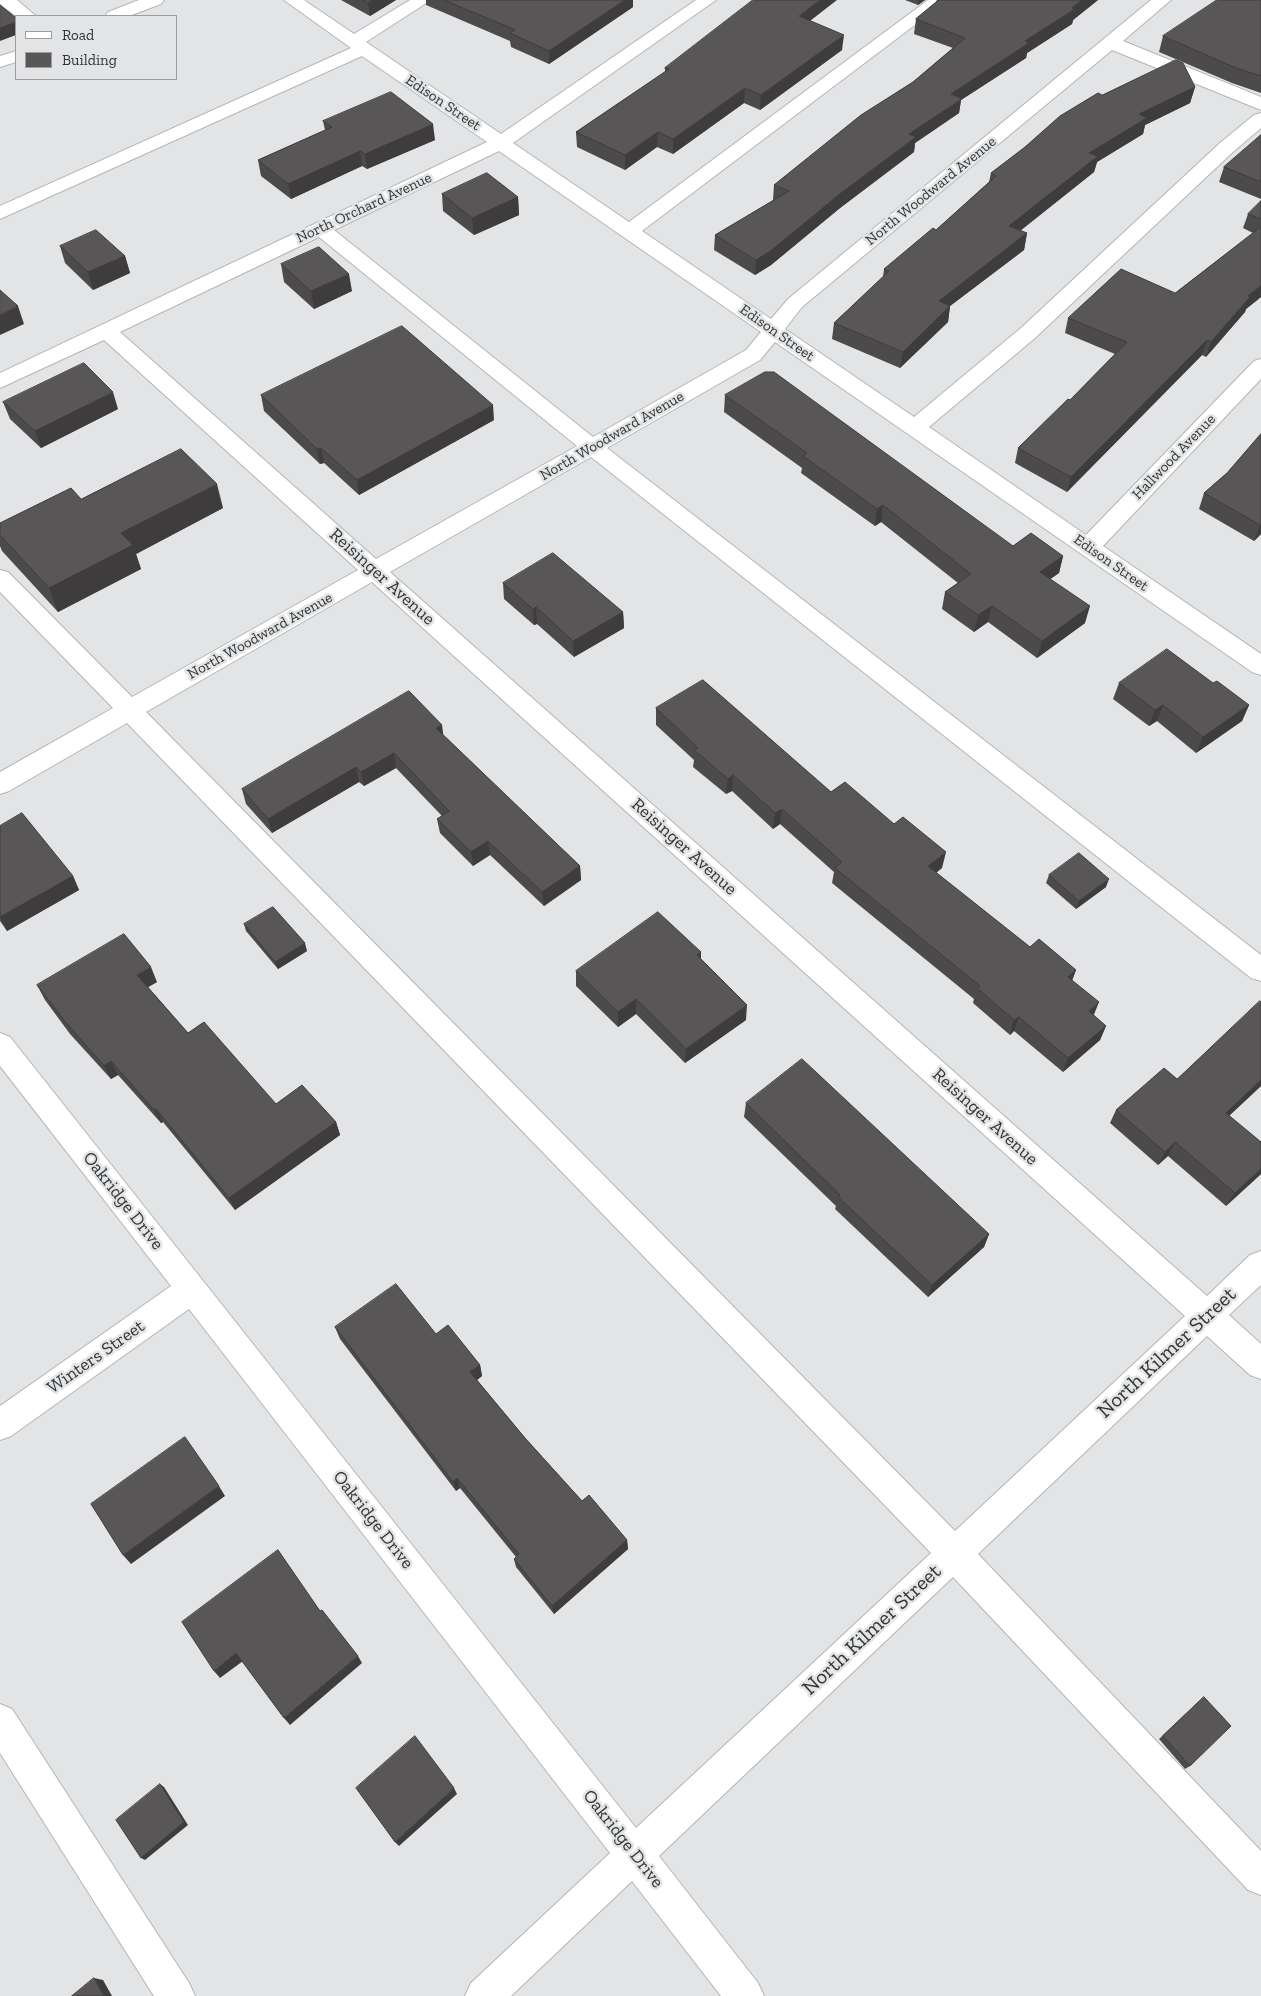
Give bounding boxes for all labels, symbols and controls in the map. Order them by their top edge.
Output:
legend [15,15,178,80]
text: Road [62,26,94,44]
text: Building [62,51,117,69]
street label: Edison Street [402,71,484,135]
street label: North Woodward Avenue [862,133,1000,249]
street label: North Orchard Avenue [293,169,435,247]
street label: Edison Street [736,301,818,365]
street label: North Woodward Avenue [537,387,687,485]
street label: Hallwood Avenue [1129,410,1219,504]
street label: Reisinger Avenue [325,524,439,630]
street label: Edison Street [1070,531,1152,595]
street label: North Woodward Avenue [184,589,336,683]
street label: Reisinger Avenue [627,794,741,900]
street label: Reisinger Avenue [928,1064,1042,1170]
street label: Oakridge Drive [78,1148,168,1254]
street label: North Kilmer Street [1092,1282,1242,1424]
street label: Winters Street [43,1315,149,1399]
street label: Oakridge Drive [328,1467,418,1573]
street label: North Kilmer Street [797,1559,947,1701]
street label: Oakridge Drive [578,1786,668,1892]

